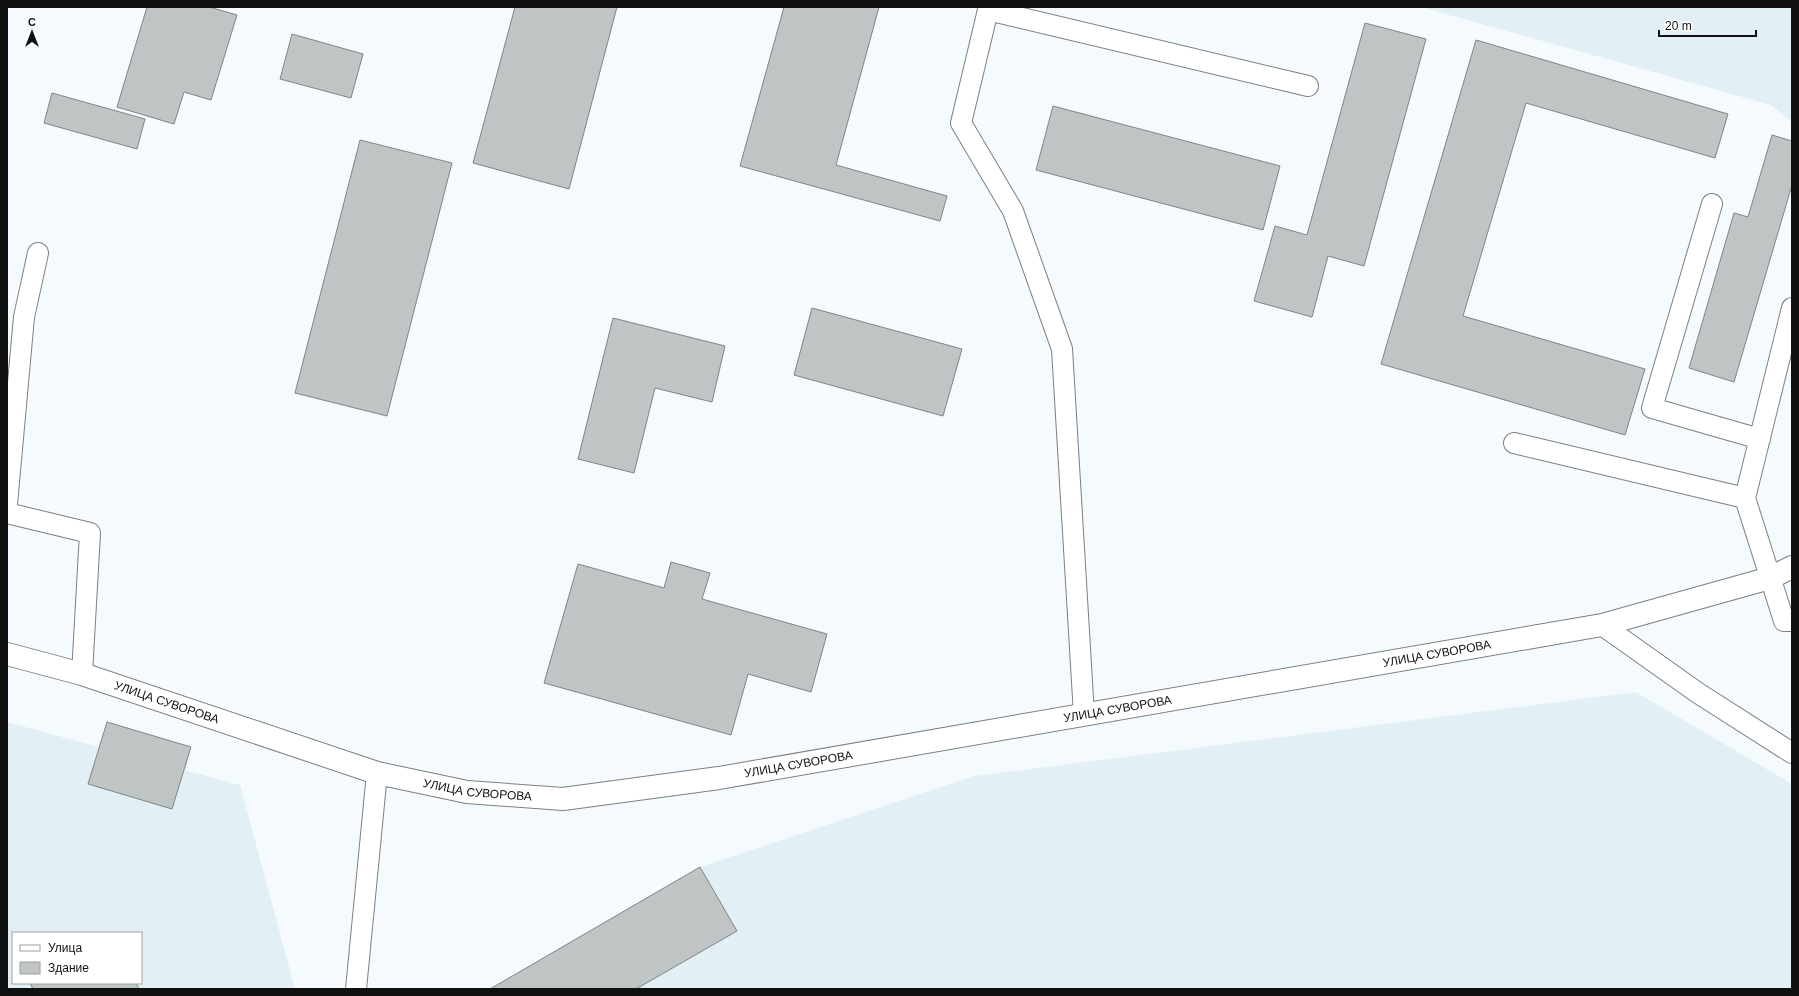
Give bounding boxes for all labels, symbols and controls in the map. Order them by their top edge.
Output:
north arrow [12,12,52,52]
scale bar [1659,12,1756,38]
text: С [28,16,36,28]
text: 20 m [1665,19,1692,33]
street label: УЛИЦА СУВОРОВА [1382,637,1492,670]
street label: УЛИЦА СУВОРОВА [113,678,221,727]
street label: УЛИЦА СУВОРОВА [1062,693,1173,725]
street label: УЛИЦА СУВОРОВА [743,748,854,780]
street label: УЛИЦА СУВОРОВА [422,776,532,804]
legend [12,932,142,984]
text: Улица [48,941,82,955]
text: Здание [48,961,89,975]

